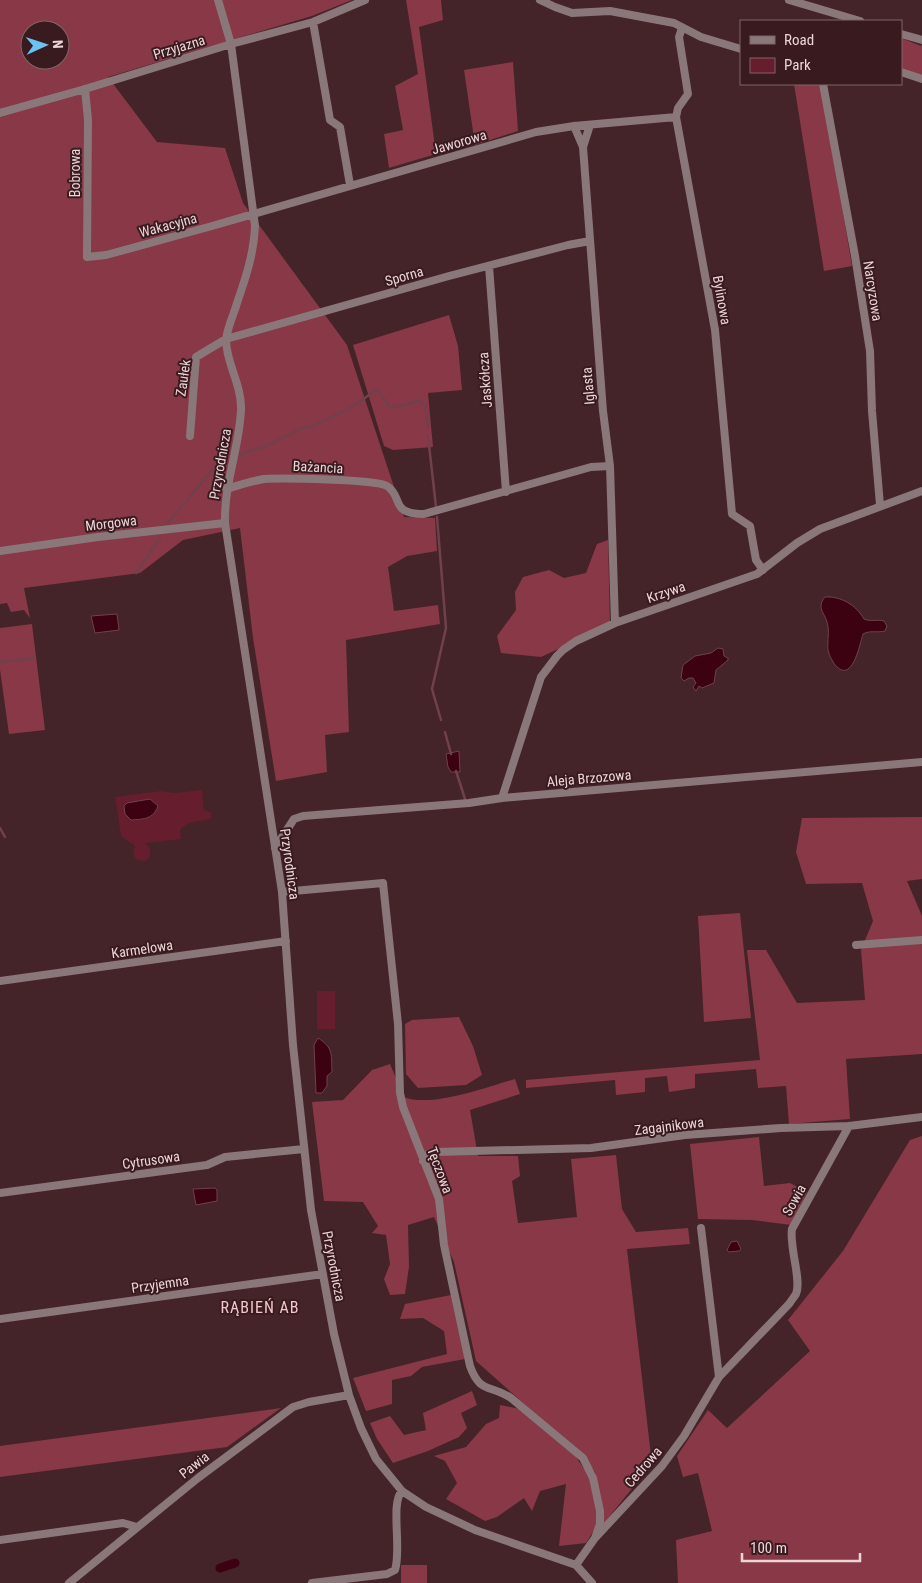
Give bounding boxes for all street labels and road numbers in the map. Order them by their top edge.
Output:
street label: Przyjazna [151,32,207,62]
street label: Jaworowa [430,127,488,157]
street label: Bobrowa [67,149,83,197]
street label: Wakacyjna [137,210,199,240]
street label: Narcyzowa [860,260,886,322]
street label: Sporna [383,263,425,289]
street label: Bylinowa [710,274,734,326]
street label: Jaskółcza [475,351,495,409]
street label: Zaułek [172,358,194,398]
street label: Iglasta [578,367,598,405]
street label: Przyrodnicza [206,427,234,501]
street label: Bażancia [292,458,344,476]
street label: Morgowa [84,512,138,534]
street label: Krzywa [645,578,687,606]
street label: Aleja Brzozowa [546,766,632,790]
street label: Przyrodnicza [277,828,303,900]
street label: Karmelowa [110,937,174,961]
street label: Zagajnikowa [633,1114,705,1138]
street label: Tęczowa [424,1144,456,1196]
street label: Cytrusowa [121,1148,181,1172]
street label: Sowia [779,1182,809,1218]
street label: Przyrodnicza [319,1229,349,1303]
street label: Przyjemna [130,1272,190,1296]
street label: Cedrowa [621,1443,665,1491]
street label: Pawia [176,1448,212,1482]

